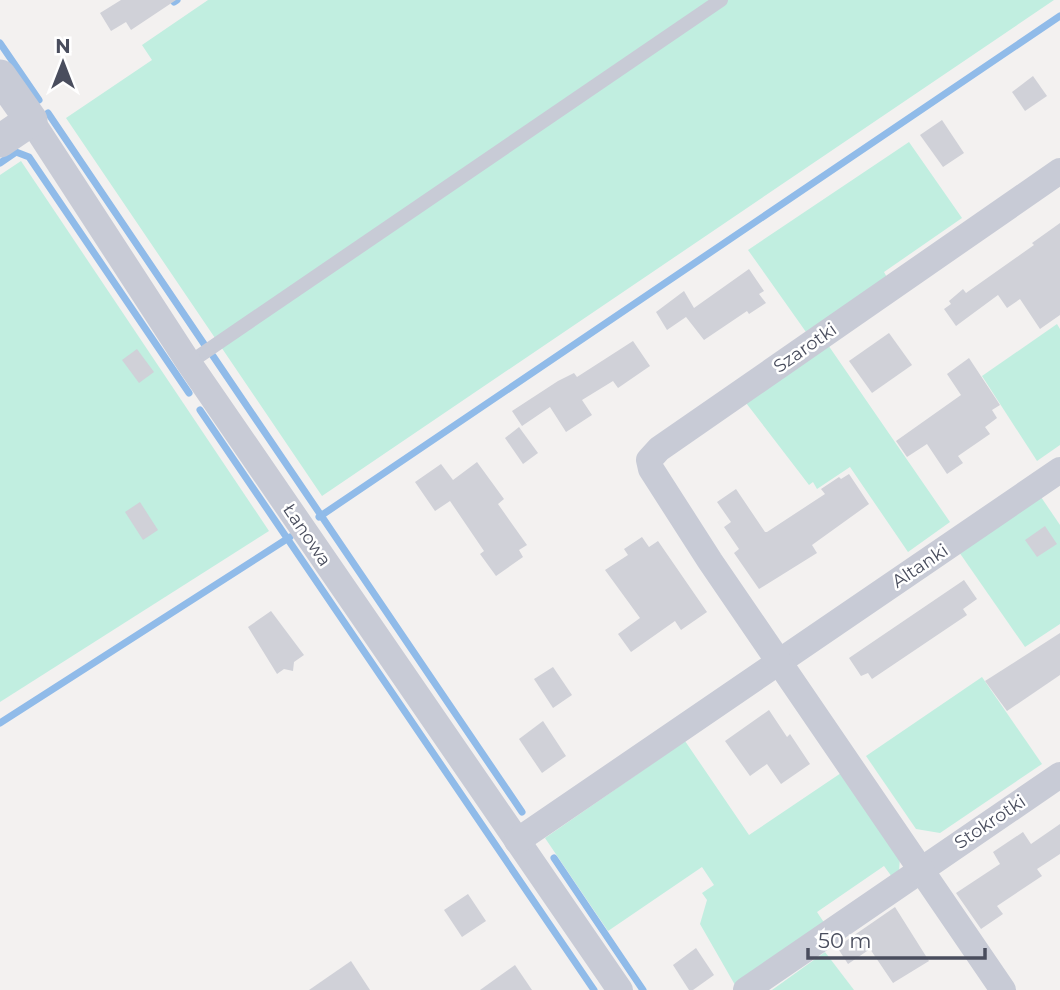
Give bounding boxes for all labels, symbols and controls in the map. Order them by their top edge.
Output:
north arrow [28,28,98,98]
text: N [55,35,71,58]
street label: Szarotki [769,318,841,378]
street label: Łanowa [278,500,336,570]
street label: Altanki [888,539,952,593]
street label: Stokrotki [950,790,1030,854]
scale bar [808,916,985,960]
text: 50 m [818,928,872,953]

